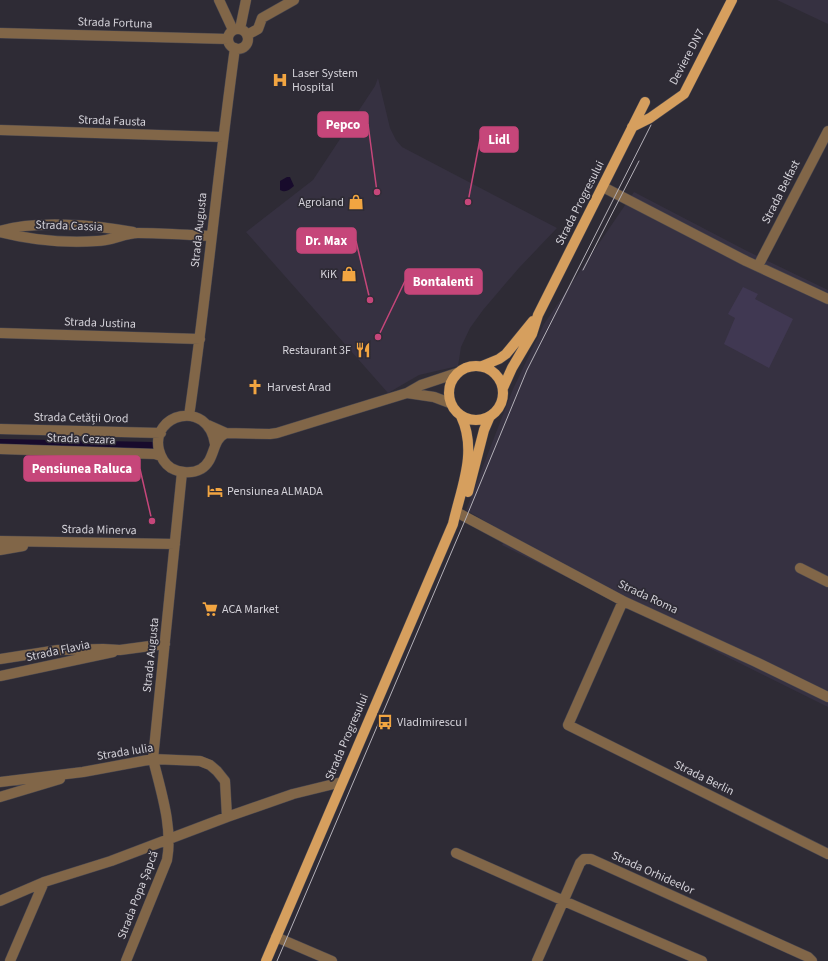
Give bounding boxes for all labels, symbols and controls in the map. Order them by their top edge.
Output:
street label: Strada Fortuna [77,13,153,33]
street label: Deviere DN7 [665,26,709,88]
place label: Laser System Hospital [292,65,358,96]
hospital icon: Laser System Hospital [271,71,289,89]
street label: Strada Fausta [78,111,146,131]
callout: Pepco [318,112,368,137]
text: Pepco [326,116,360,134]
callout: Lidl [480,127,518,152]
text: Lidl [488,131,510,149]
street label: Strada Belfast [758,157,804,227]
street label: Strada Progresului [551,158,609,248]
street label: Strada Augusta [187,192,211,268]
shop icon: Agroland [347,193,365,211]
place label: Agroland [299,194,344,211]
street label: Strada Cassia [35,216,103,236]
callout: Dr. Max [297,228,356,253]
text: Dr. Max [305,232,347,250]
shop icon: KiK [340,265,358,283]
place label: KiK [320,266,337,283]
callout: Bontalenti [405,269,482,294]
text: Bontalenti [413,273,473,291]
street label: Strada Justina [64,313,136,333]
restaurant icon: Restaurant 3F [354,341,372,359]
place label: Restaurant 3F [282,342,351,359]
church icon: Harvest Arad [246,378,264,396]
place label: Harvest Arad [267,379,331,396]
street label: Strada Cetății Orod [33,409,129,427]
street label: Strada Cezara [46,429,116,449]
callout: Pensiunea Raluca [24,456,140,481]
text: Pensiunea Raluca [32,460,132,478]
hotel icon: Pensiunea ALMADA [206,482,224,500]
place label: Pensiunea ALMADA [227,483,323,500]
street label: Strada Minerva [61,521,137,539]
street label: Strada Roma [615,576,681,618]
supermarket icon: ACA Market [201,600,219,618]
place label: ACA Market [222,601,279,618]
street label: Strada Augusta [139,617,163,693]
street label: Strada Flavia [25,636,91,666]
street label: Strada Progresului [321,691,373,783]
bus stop icon: Vladimirescu I [376,713,394,731]
place label: Vladimirescu I [397,714,467,731]
street label: Strada Iulia [96,739,154,765]
street label: Strada Berlin [671,756,737,800]
street label: Strada Orhideelor [609,847,698,899]
street label: Strada Popa Șapcă [113,848,163,942]

